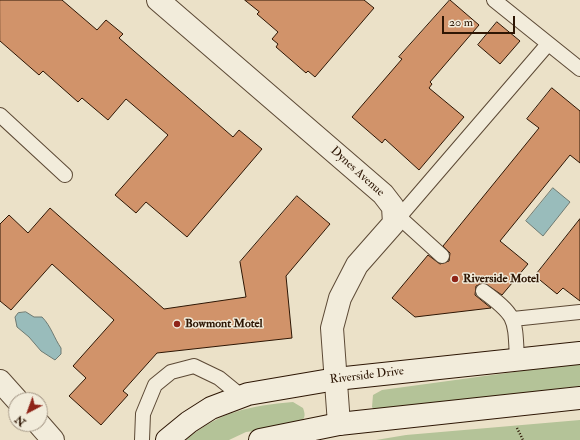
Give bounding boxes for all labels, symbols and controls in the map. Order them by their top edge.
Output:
scale bar [444,8,517,34]
text: 20 m [449,15,473,30]
street label: Dynes Avenue [327,144,387,200]
place label: Riverside Motel [463,272,539,286]
marker: Riverside Motel [450,274,460,284]
place label: Bowmont Motel [185,317,263,331]
marker: Bowmont Motel [172,319,182,329]
street label: Riverside Drive [329,364,405,388]
north arrow [8,392,48,432]
text: N [12,413,28,429]

